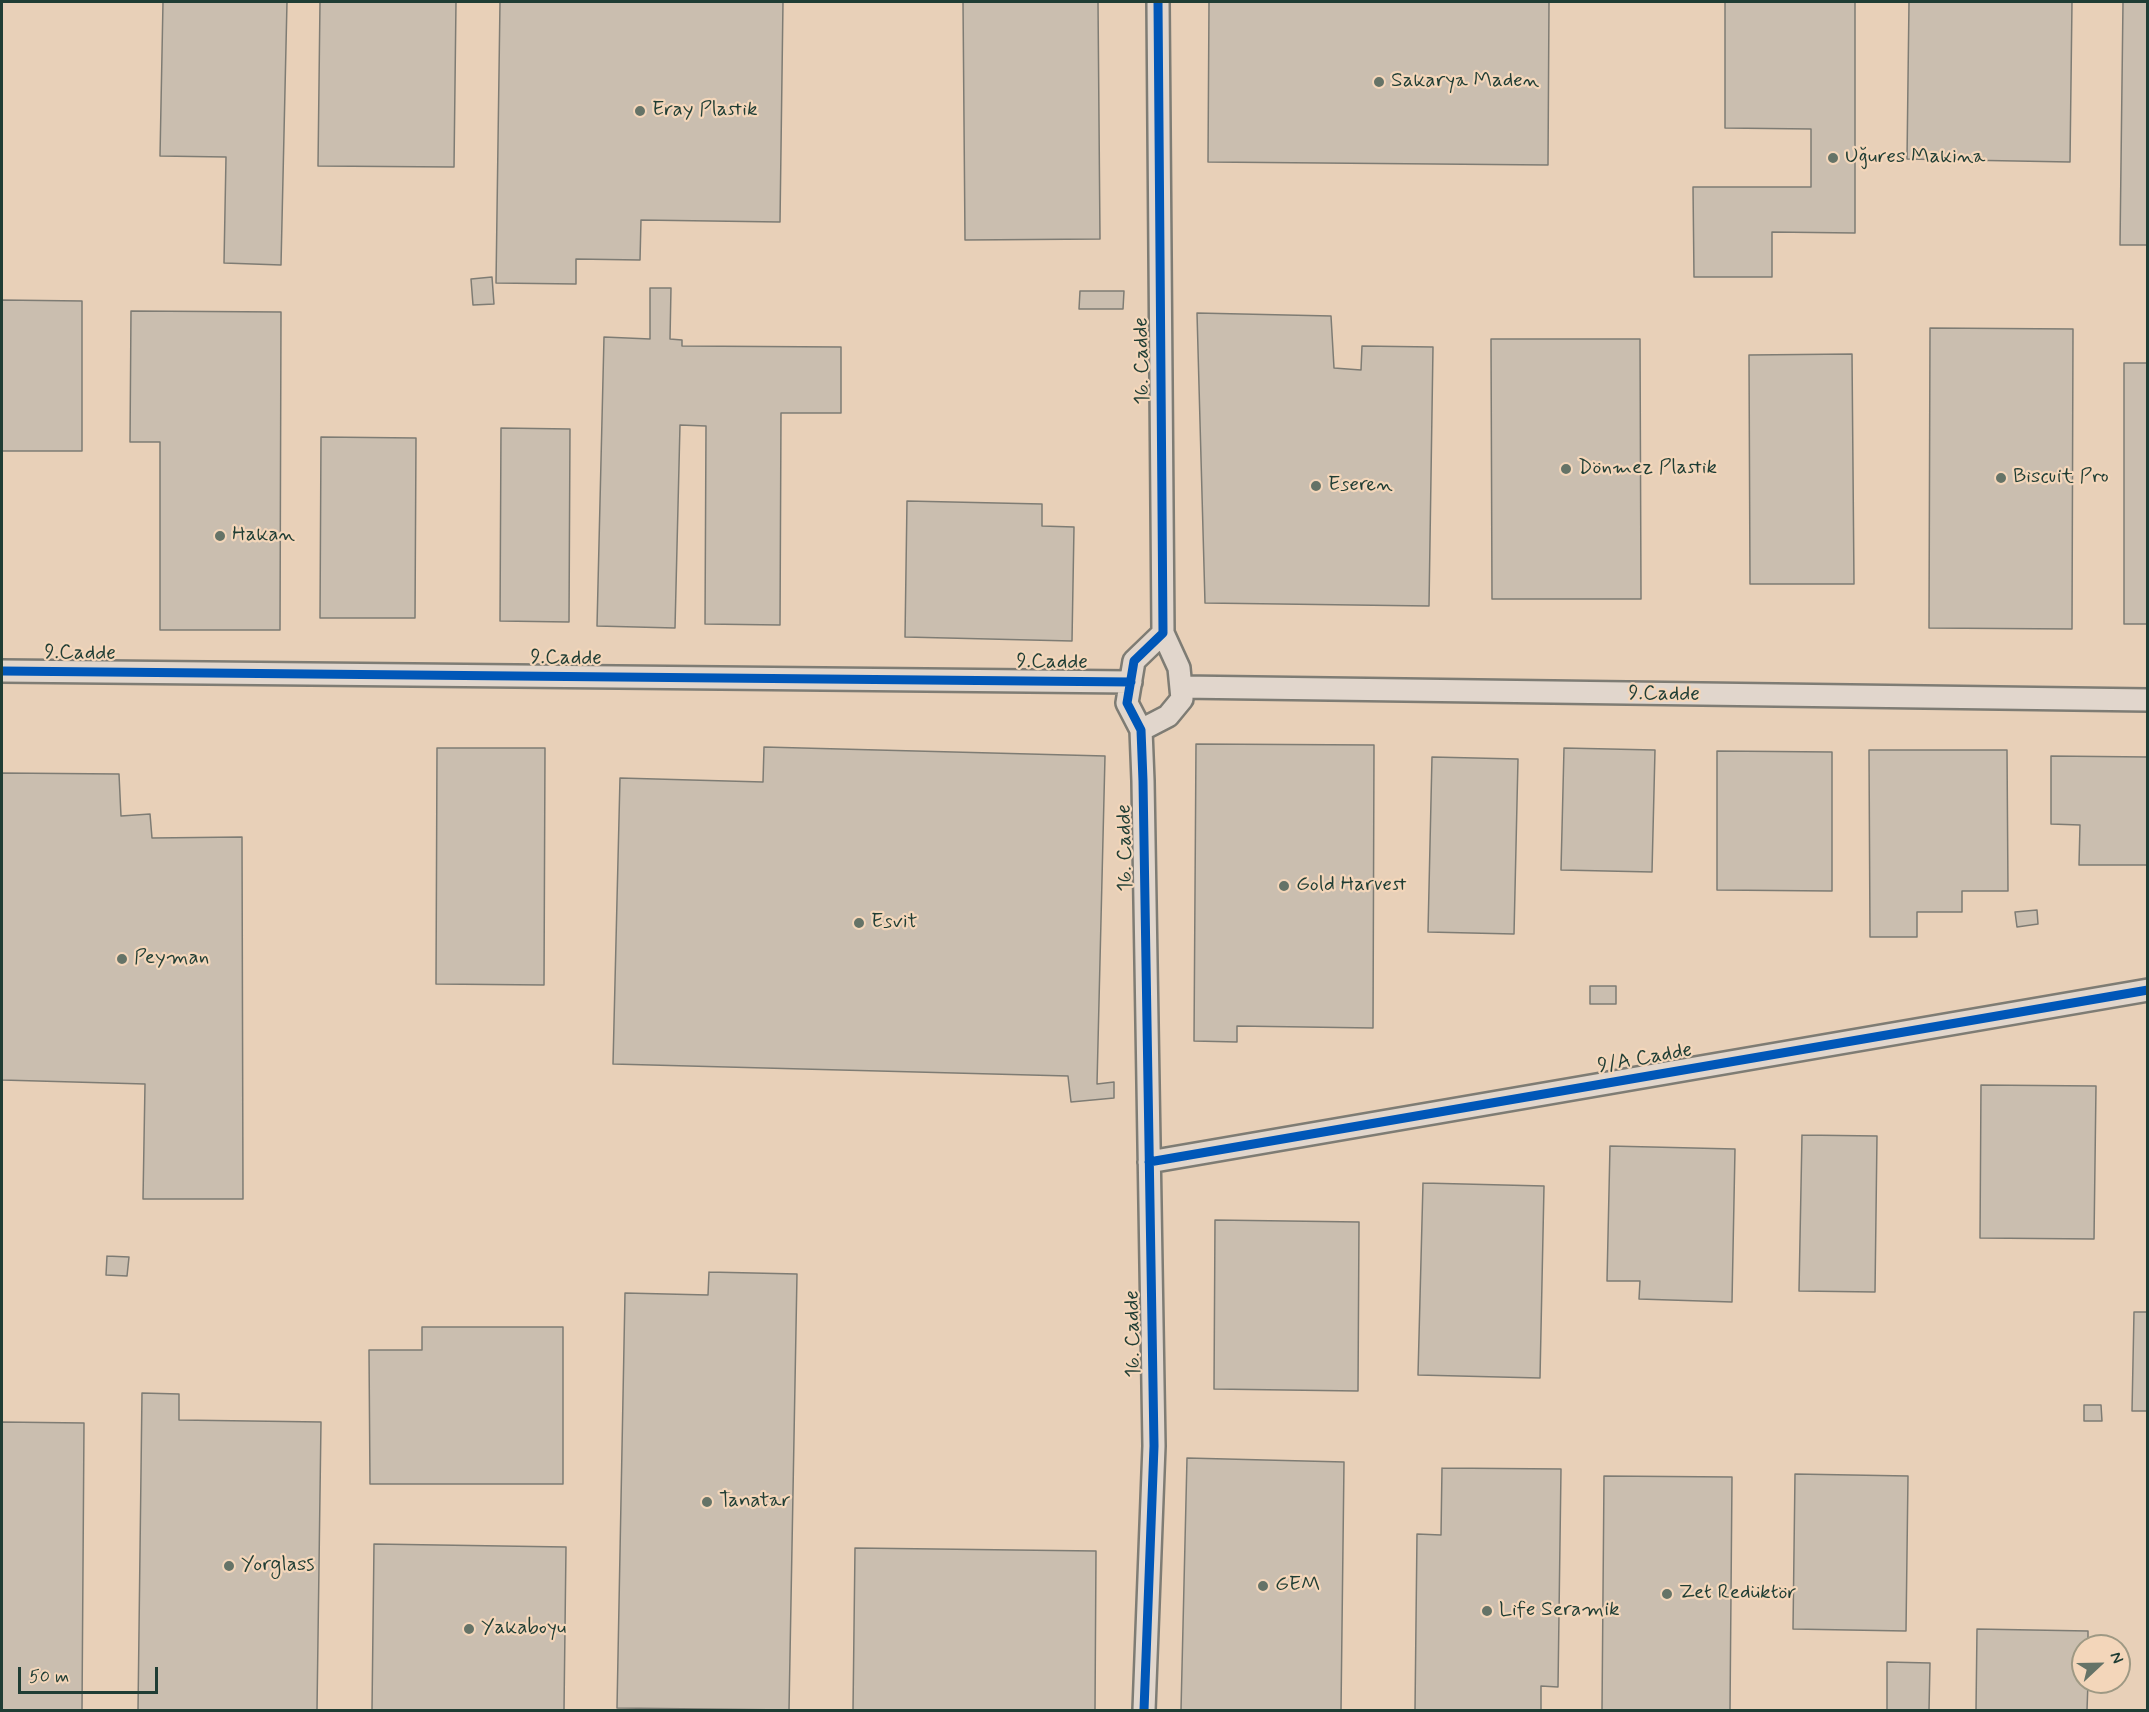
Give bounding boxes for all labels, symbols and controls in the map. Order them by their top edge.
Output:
place label: Sakarya Maden [1391,69,1539,95]
marker: Sakarya Maden [1372,75,1386,89]
place label: Eray Plastik [652,98,757,124]
marker: Eray Plastik [633,104,647,118]
place label: Uğures Makina [1845,145,1985,171]
marker: Uğures Makina [1826,151,1840,165]
street label: 16. Cadde [1130,317,1156,405]
place label: Dönmez Plastik [1578,456,1717,482]
marker: Dönmez Plastik [1559,462,1573,476]
place label: Biscuit Pro [2013,465,2109,491]
marker: Biscuit Pro [1994,471,2008,485]
place label: Eseren [1328,473,1393,499]
marker: Eseren [1309,479,1323,493]
place label: Hakan [232,523,295,549]
marker: Hakan [213,529,227,543]
street label: 9.Cadde [44,641,116,667]
street label: 9.Cadde [530,646,602,672]
street label: 9.Cadde [1016,650,1088,676]
street label: 9.Cadde [1628,682,1700,708]
street label: 16. Cadde [1113,804,1139,892]
place label: Gold Harvest [1296,873,1407,899]
marker: Gold Harvest [1277,879,1291,893]
place label: Esvit [871,910,918,936]
marker: Esvit [852,916,866,930]
place label: Peyman [134,946,209,972]
marker: Peyman [115,952,129,966]
street label: 9/A Cadde [1596,1038,1694,1080]
street label: 16. Cadde [1121,1290,1147,1378]
place label: Tanatar [719,1489,791,1515]
marker: Tanatar [700,1495,714,1509]
place label: Yorglass [241,1553,315,1579]
marker: Yorglass [222,1559,236,1573]
place label: GEM [1275,1573,1321,1599]
marker: GEM [1256,1579,1270,1593]
place label: Zet Redüktör [1679,1581,1796,1607]
marker: Zet Redüktör [1660,1587,1674,1601]
place label: Life Seramik [1499,1598,1620,1624]
marker: Life Seramik [1480,1604,1494,1618]
place label: Yakaboyu [481,1616,566,1642]
marker: Yakaboyu [462,1622,476,1636]
north arrow [2071,1634,2131,1694]
text: N [2105,1649,2128,1667]
scale bar [21,1655,160,1693]
text: 50 m [29,1665,69,1689]

